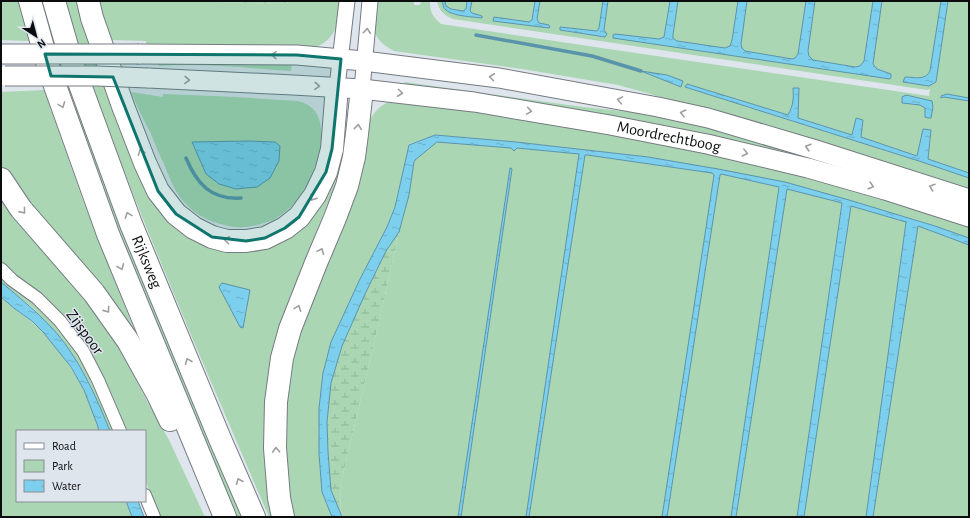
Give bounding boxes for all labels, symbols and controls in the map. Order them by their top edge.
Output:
north arrow [16,16,56,56]
one-way arrow [363,28,372,34]
text: N [35,37,48,50]
one-way arrow [271,51,277,59]
one-way arrow [489,73,495,82]
one-way arrow [184,76,190,84]
one-way arrow [314,82,320,91]
one-way arrow [397,89,403,98]
one-way arrow [617,96,623,104]
one-way arrow [57,102,65,109]
one-way arrow [526,107,532,115]
one-way arrow [680,109,686,117]
street label: Moordrechtboog [616,119,722,155]
one-way arrow [353,124,362,130]
one-way arrow [805,143,812,152]
one-way arrow [741,148,748,157]
one-way arrow [137,149,145,156]
one-way arrow [867,181,874,190]
one-way arrow [929,183,936,192]
one-way arrow [311,193,318,200]
one-way arrow [18,206,25,213]
one-way arrow [125,212,133,219]
street label: Rijksweg [129,233,165,291]
one-way arrow [224,236,230,245]
one-way arrow [316,247,324,255]
one-way arrow [116,262,124,270]
one-way arrow [294,305,302,312]
one-way arrow [102,306,109,313]
street label: Zijspoor [63,307,107,359]
one-way arrow [185,358,193,365]
legend [16,430,146,502]
text: Road [52,440,76,452]
one-way arrow [271,447,280,453]
text: Park [52,460,73,472]
one-way arrow [235,478,243,485]
text: Water [52,480,81,492]

